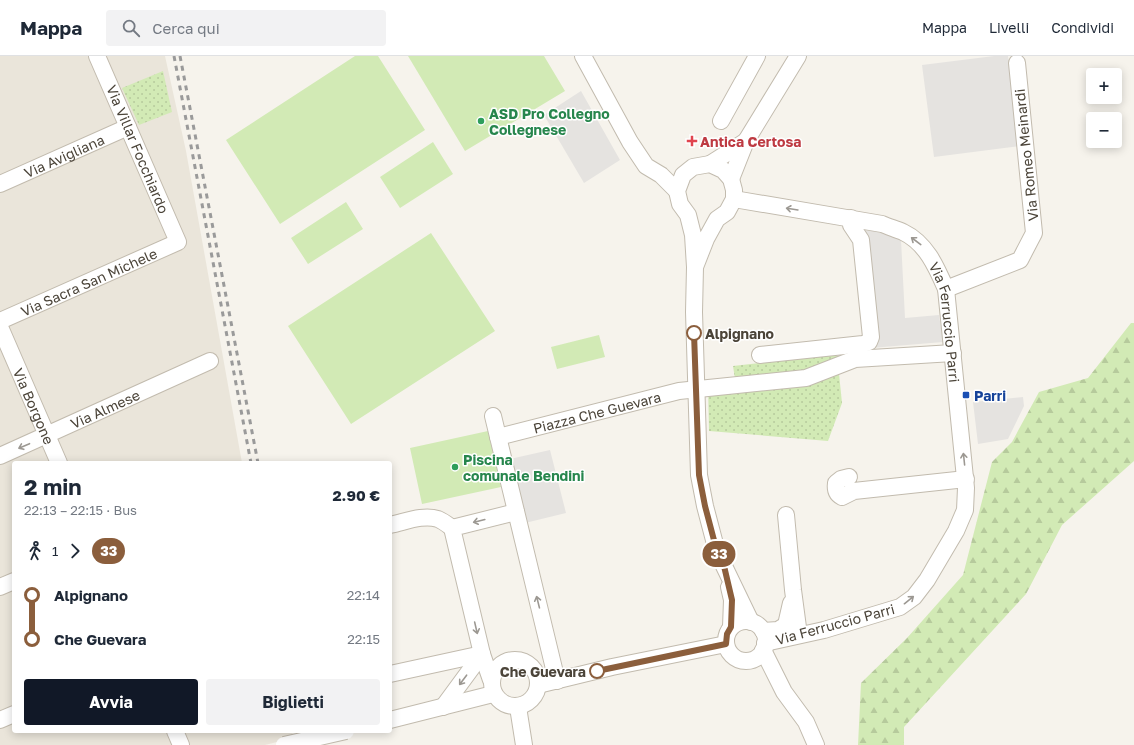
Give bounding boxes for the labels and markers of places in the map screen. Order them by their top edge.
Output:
place label: ASD Pro Collegno Collegnese [489,105,610,138]
marker: ASD Pro Collegno Collegnese [476,116,486,126]
place label: Antica Certosa [700,133,801,150]
marker: Antica Certosa [687,136,697,146]
marker: Alpignano [686,325,702,341]
place label: Alpignano [705,325,774,342]
place label: Parri [974,387,1006,404]
marker: Parri [961,390,971,400]
place label: Piscina comunale Bendini [463,451,585,484]
marker: Piscina comunale Bendini [450,462,460,472]
place label: Che Guevara [500,663,586,680]
marker: Che Guevara [589,663,605,679]

